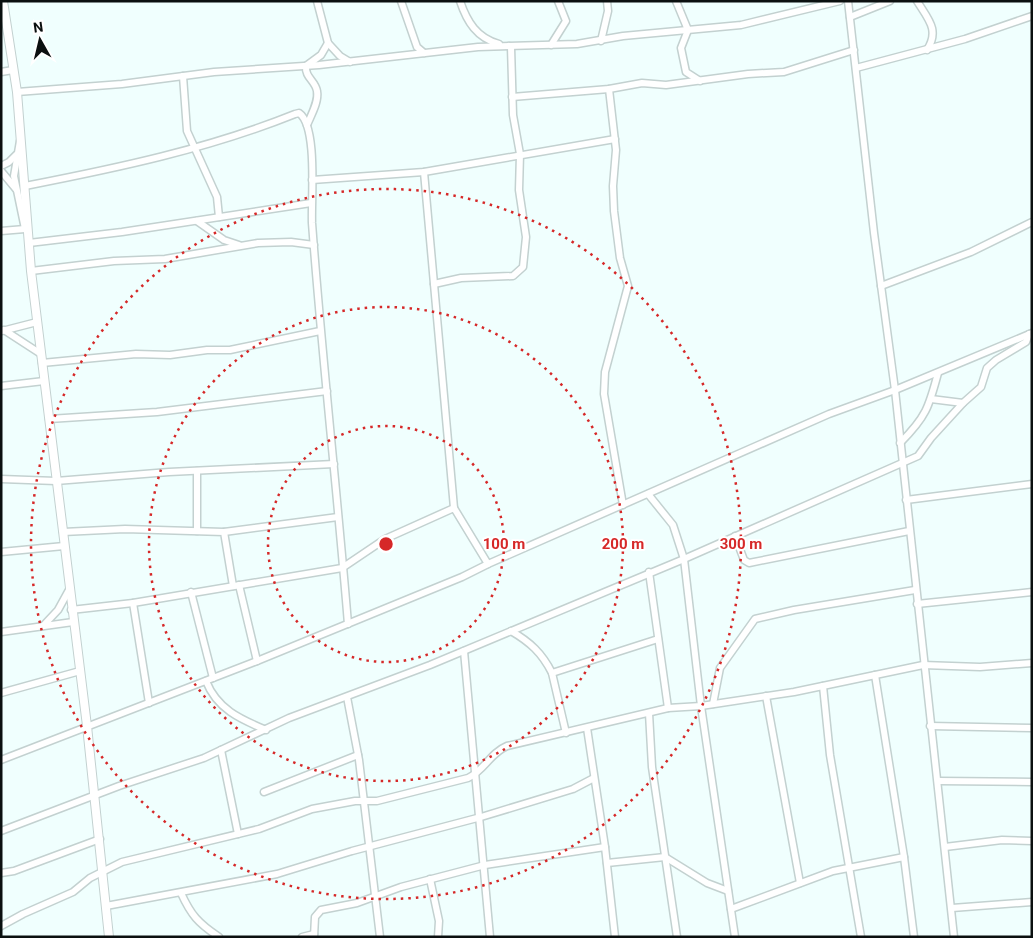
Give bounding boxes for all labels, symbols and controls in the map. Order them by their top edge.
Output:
north arrow [15,15,65,65]
text: N [32,19,44,36]
centre of rings [377,535,395,553]
text: 100 m [483,535,525,553]
text: 200 m [602,535,644,553]
text: 300 m [720,535,762,553]

